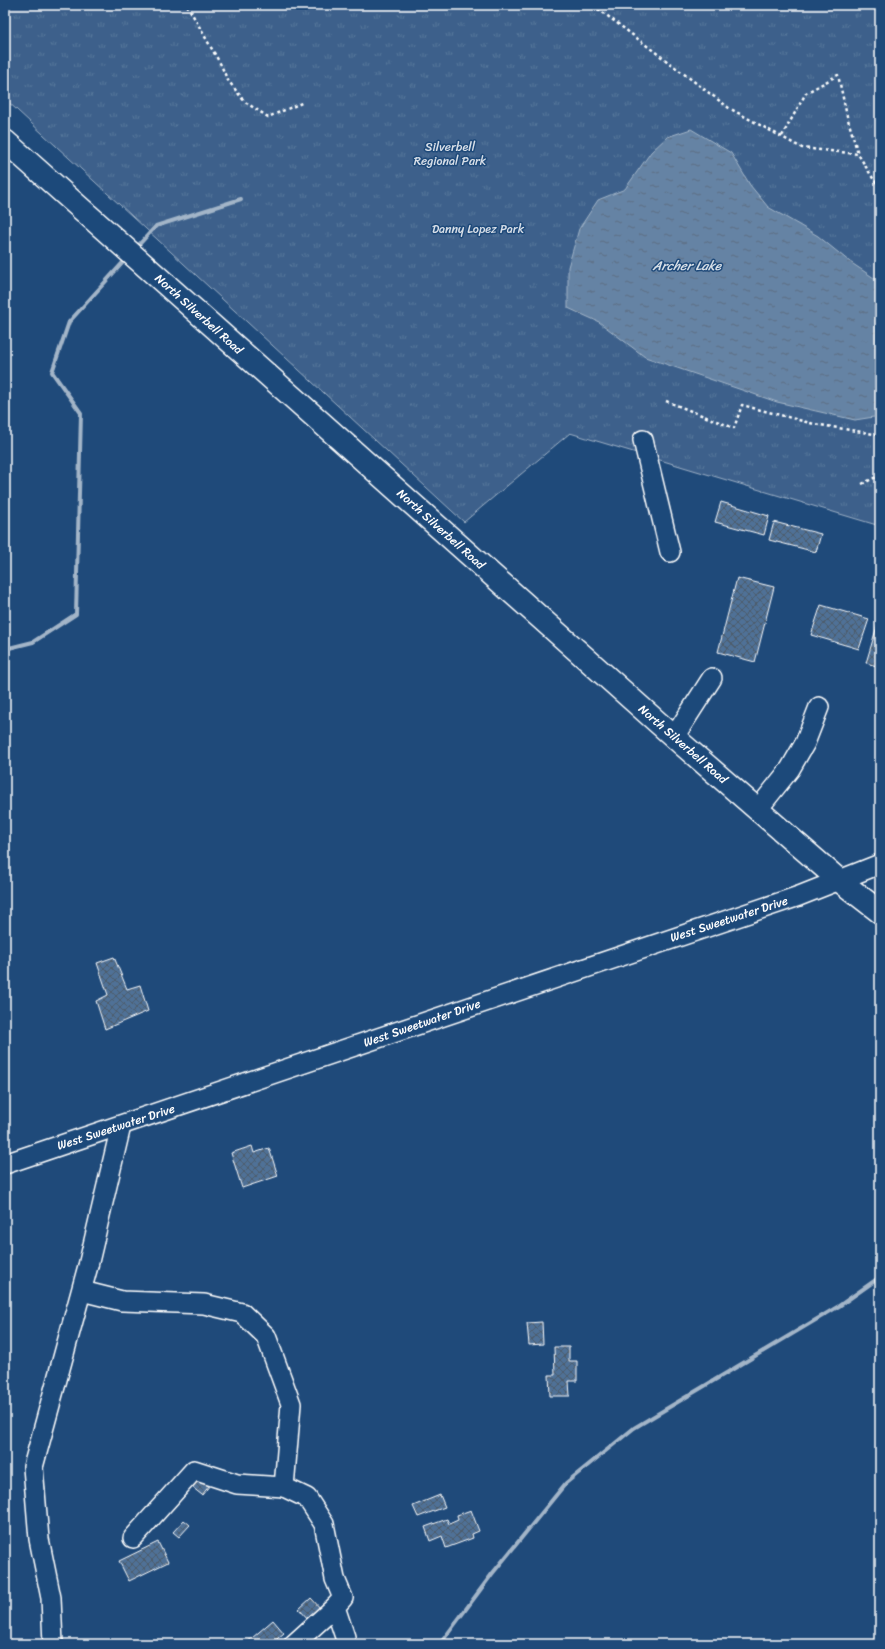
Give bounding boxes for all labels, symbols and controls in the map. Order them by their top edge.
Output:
park label: Silverbell Regional Park [414,136,487,172]
park label: Danny Lopez Park [432,218,525,240]
water label: Archer Lake [652,254,723,277]
street label: North Silverbell Road [150,268,250,361]
street label: North Silverbell Road [392,483,492,576]
street label: North Silverbell Road [633,699,734,790]
street label: West Sweetwater Drive [667,890,791,948]
street label: West Sweetwater Drive [360,993,484,1053]
street label: West Sweetwater Drive [54,1098,178,1156]

